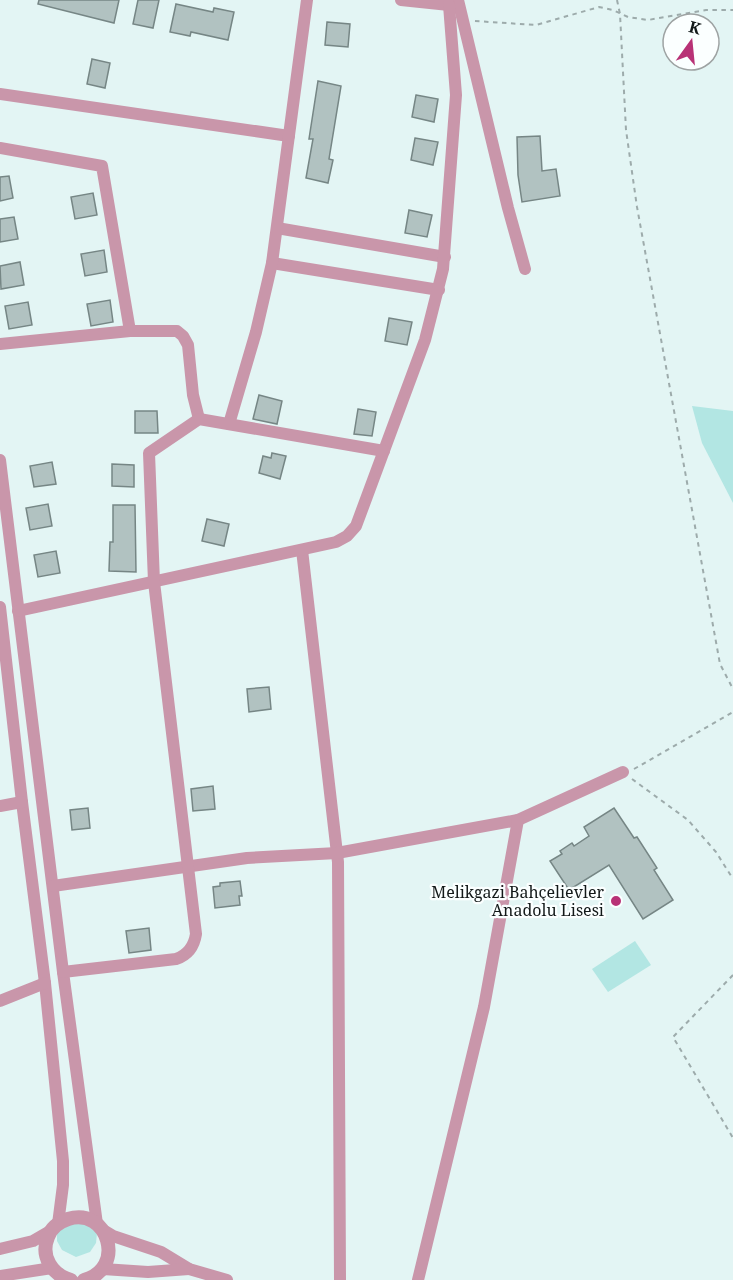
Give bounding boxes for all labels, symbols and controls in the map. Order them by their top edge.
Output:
north arrow [661,12,721,72]
text: K [686,15,704,40]
place label: Melikgazi Bahçelievler Anadolu Lisesi [431,881,604,921]
marker: Melikgazi Bahçelievler Anadolu Lisesi [609,894,623,908]

